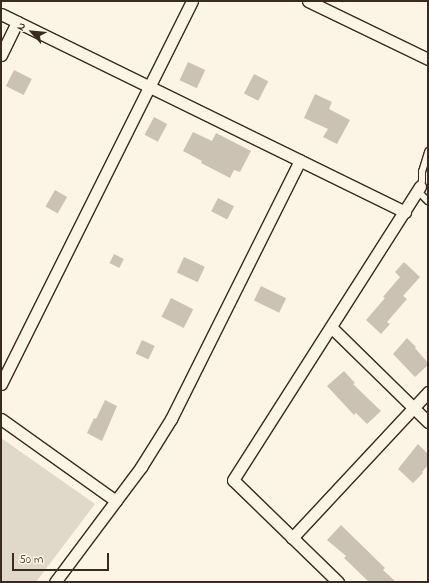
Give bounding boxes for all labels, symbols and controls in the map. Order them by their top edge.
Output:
north arrow [12,12,52,52]
text: N [12,20,30,33]
scale bar [14,545,111,571]
text: 50 m [19,551,43,569]

